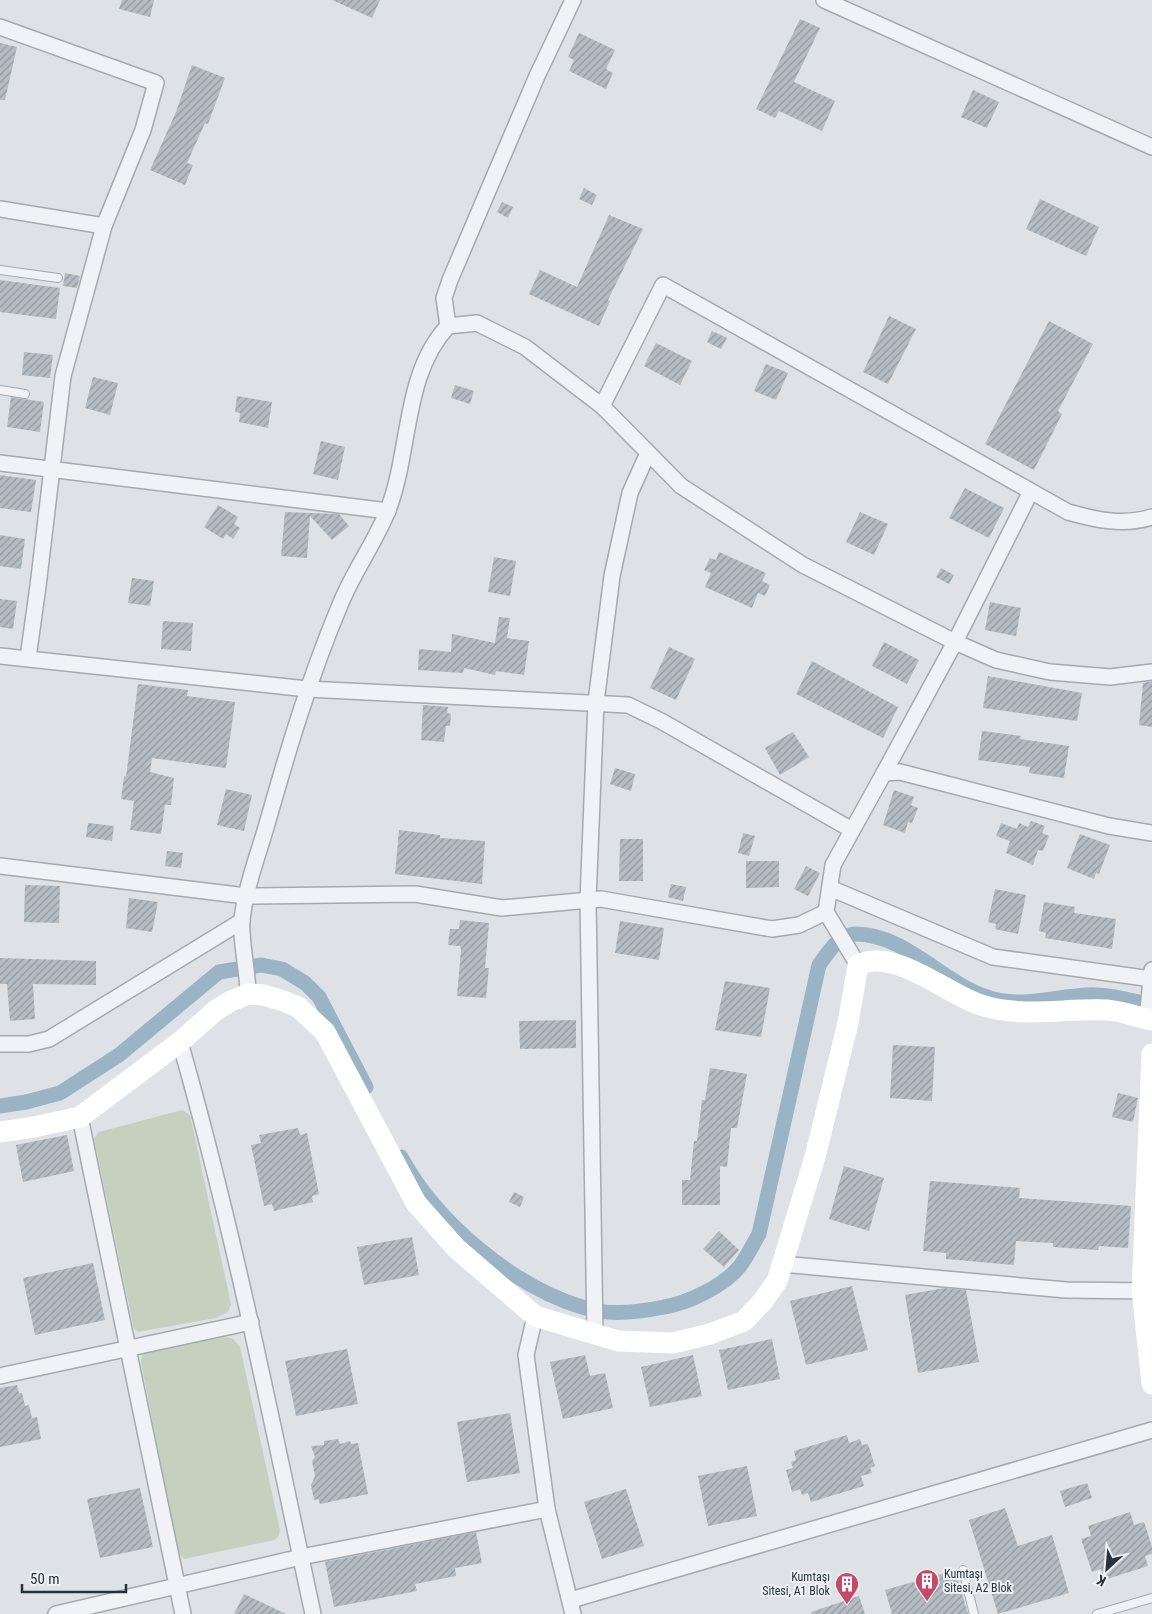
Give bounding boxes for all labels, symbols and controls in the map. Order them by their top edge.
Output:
north arrow [1082,1544,1132,1594]
scale bar [22,1562,126,1594]
place label: Kumtaşı Sitesi, A2 Blok [944,1567,1012,1595]
building icon: Kumtaşı Sitesi, A2 Blok [914,1568,940,1602]
text: 50 m [30,1570,60,1588]
place label: Kumtaşı Sitesi, A1 Blok [762,1570,831,1598]
building icon: Kumtaşı Sitesi, A1 Blok [834,1571,860,1605]
text: K [1094,1572,1108,1590]

